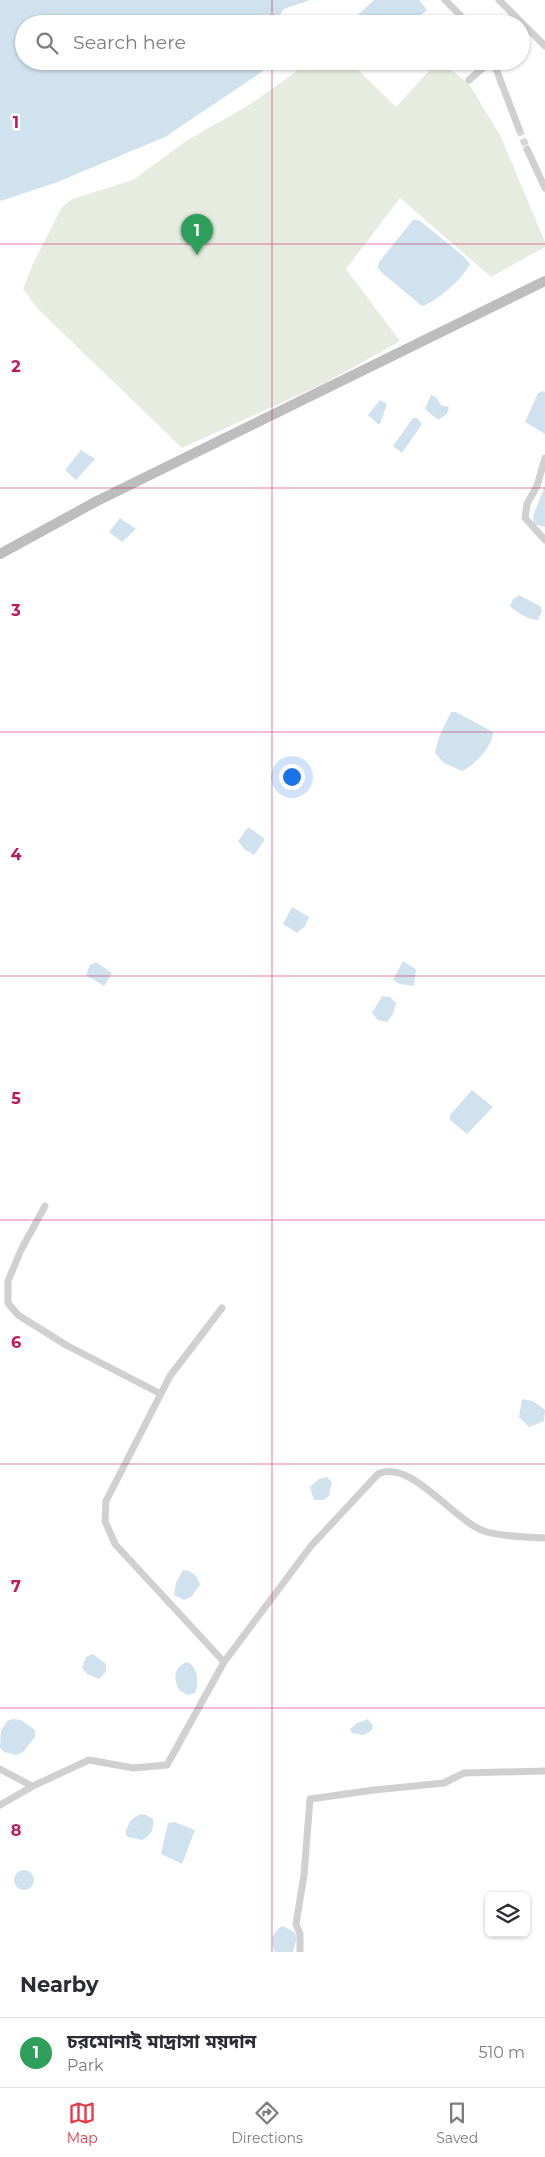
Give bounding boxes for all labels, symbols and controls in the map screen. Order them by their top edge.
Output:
search box [15,15,530,70]
icon: search [33,29,61,57]
text: Search here [73,31,186,54]
text: 1 [13,113,19,132]
pin: 1 [181,214,213,255]
text: 2 [11,357,21,376]
text: 3 [10,601,21,620]
your location [279,764,305,790]
text: 4 [10,845,22,864]
text: 5 [11,1089,21,1108]
text: 6 [11,1333,21,1352]
text: 7 [11,1577,21,1596]
text: 8 [11,1821,21,1840]
map controls [485,1892,530,1937]
button: layers [485,1892,530,1937]
text: Nearby [20,1972,99,1997]
text: চরমোনাই মাদ্রাসা ময়দান [67,2030,256,2053]
text: 1 [33,2043,39,2062]
text: 510 m [478,2043,525,2062]
text: Park [67,2056,104,2075]
tab: Map [67,2099,98,2147]
tab: Directions [231,2099,303,2147]
tab: Saved [436,2099,478,2147]

